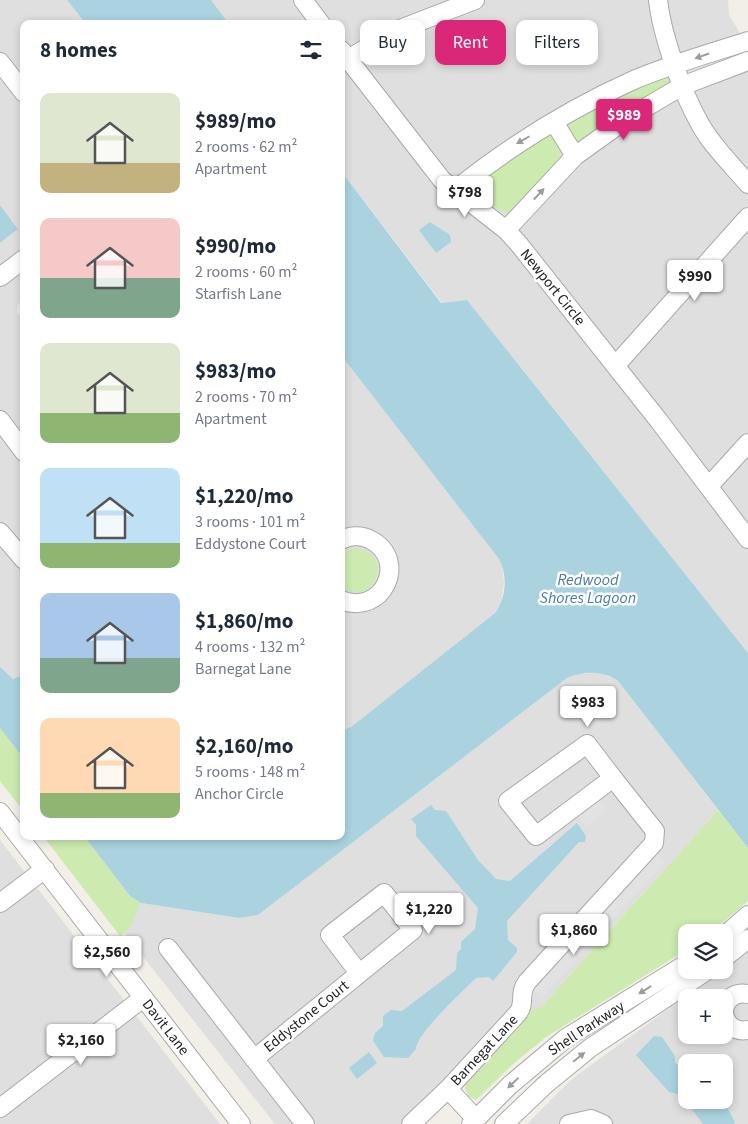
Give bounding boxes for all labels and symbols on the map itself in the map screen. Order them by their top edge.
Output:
one-way arrow [694,53,709,61]
pin: $989 [594,98,654,141]
one-way arrow [517,135,530,144]
pin: $798 [435,176,495,218]
one-way arrow [533,189,545,201]
street label: Newport Circle [515,245,590,330]
pin: $990 [665,260,725,302]
water label: Redwood Shores Lagoon [540,569,636,609]
pin: $983 [558,686,618,728]
pin: $1,220 [388,892,470,935]
pin: $1,860 [533,914,615,956]
pin: $2,560 [66,936,148,978]
street label: Eddystone Court [259,975,353,1057]
one-way arrow [639,986,652,995]
street label: Davit Lane [137,995,194,1060]
street label: Shell Parkway [544,996,629,1061]
street label: Barnegat Lane [446,1010,523,1091]
pin: $2,160 [40,1024,122,1066]
one-way arrow [572,1051,585,1062]
one-way arrow [507,1077,519,1089]

